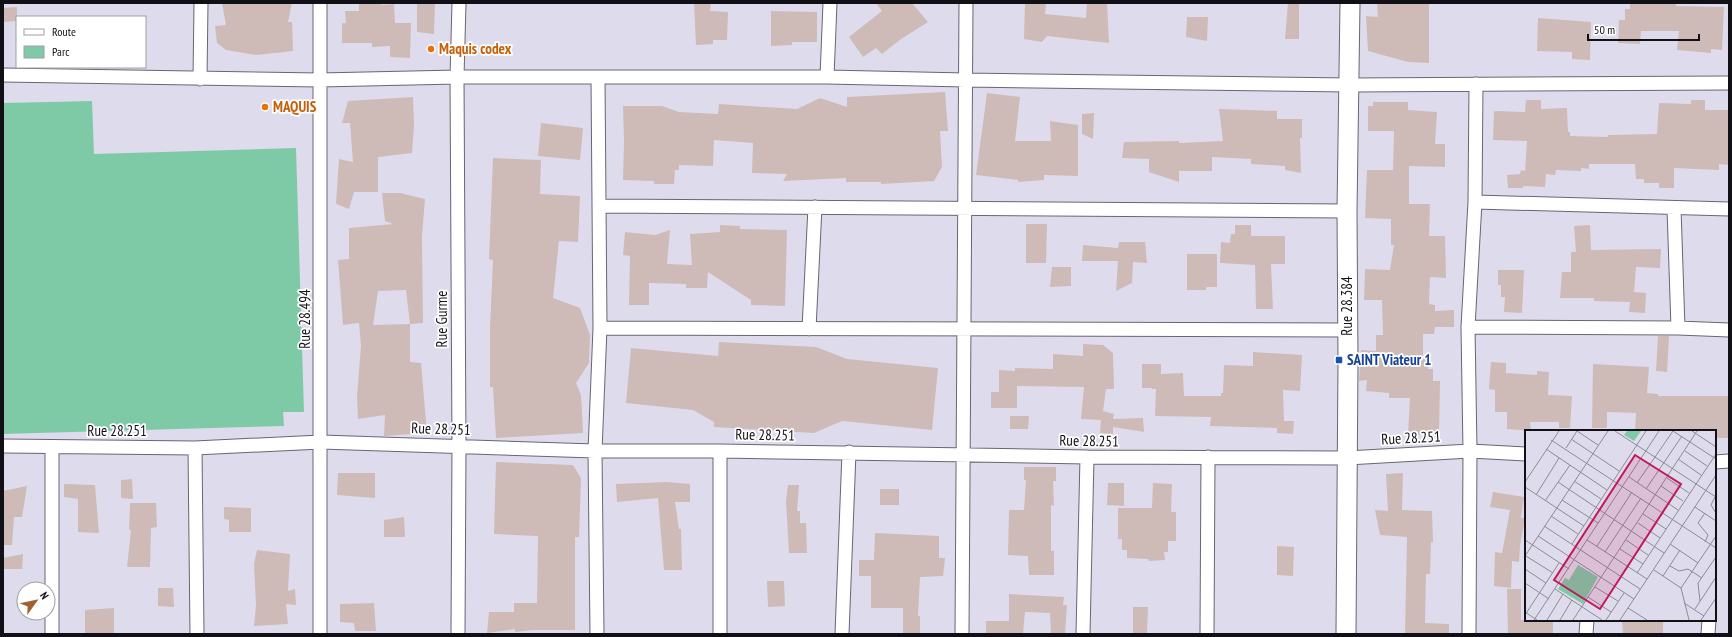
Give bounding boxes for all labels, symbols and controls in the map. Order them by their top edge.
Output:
legend [16,16,146,68]
scale bar [1588,16,1699,42]
text: 50 m [1594,22,1615,37]
text: Route [52,24,76,39]
place label: Maquis codex [439,39,512,58]
text: Parc [52,44,70,59]
marker: Maquis codex [426,44,436,54]
place label: MAQUIS [273,97,317,116]
marker: MAQUIS [260,102,270,112]
street label: Rue 28.384 [1337,276,1356,336]
street label: Rue 28.494 [295,289,314,349]
street label: Rue Gurme [432,290,451,348]
place label: SAINT Viateur 1 [1347,350,1431,369]
marker: SAINT Viateur 1 [1334,355,1344,365]
street label: Rue 28.251 [411,418,471,439]
street label: Rue 28.251 [87,421,147,440]
street label: Rue 28.251 [735,424,795,445]
street label: Rue 28.251 [1381,426,1441,449]
street label: Rue 28.251 [1059,430,1119,451]
inset map [1525,430,1716,621]
north arrow [16,581,56,621]
text: N [37,589,52,602]

